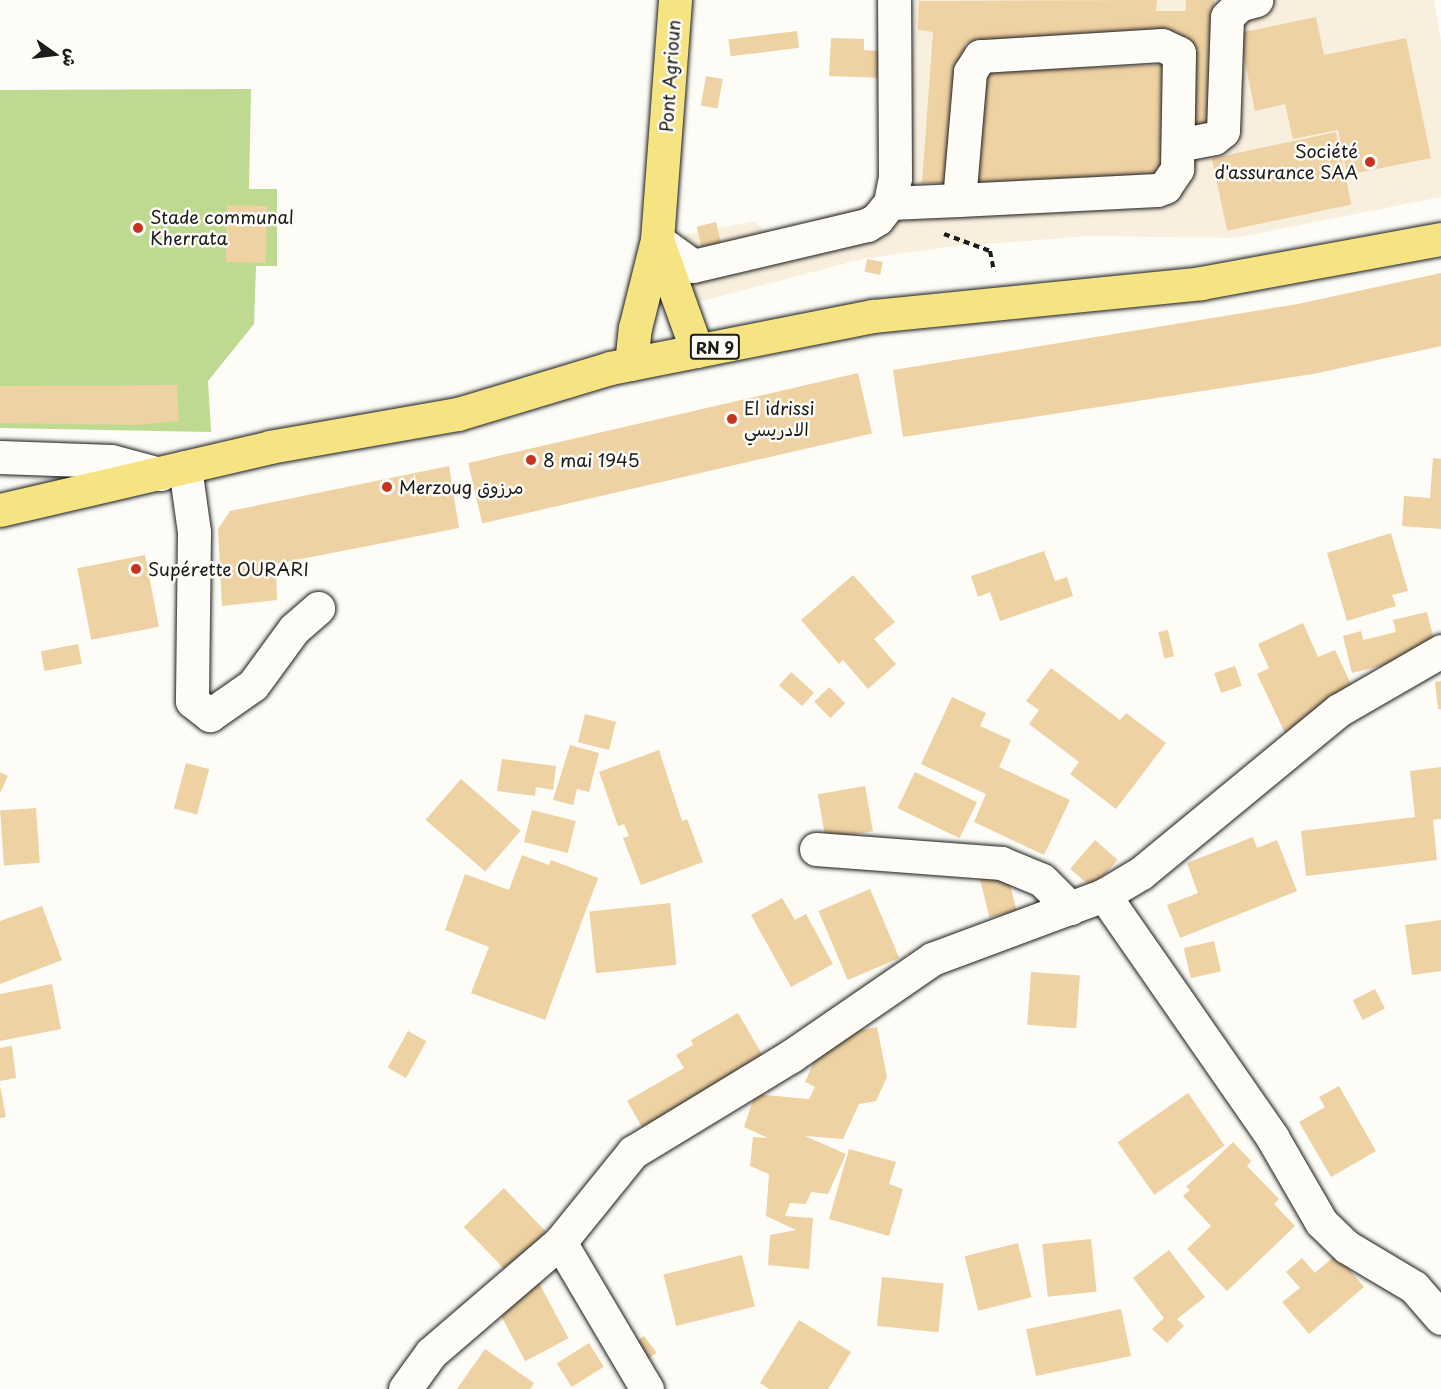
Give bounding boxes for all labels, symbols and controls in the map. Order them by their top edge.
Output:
street label: Pont Agrioun [655,19,685,133]
north arrow [24,24,84,84]
text: ش [58,47,85,70]
place label: Société d'assurance SAA [1214,141,1358,184]
marker: Société d'assurance SAA [1363,155,1377,169]
place label: Stade communal Kherrata [150,207,294,250]
marker: Stade communal Kherrata [131,221,145,235]
road number: RN 9 [688,334,742,360]
place label: El idrissi الادريسي [744,398,816,440]
marker: El idrissi الادريسي [725,412,739,426]
place label: 8 mai 1945 [543,449,640,471]
marker: 8 mai 1945 [524,453,538,467]
place label: Merzoug مرزوق [399,476,524,498]
marker: Merzoug مرزوق [380,480,394,494]
place label: Supérette OURARI [148,558,310,580]
marker: Supérette OURARI [129,562,143,576]

